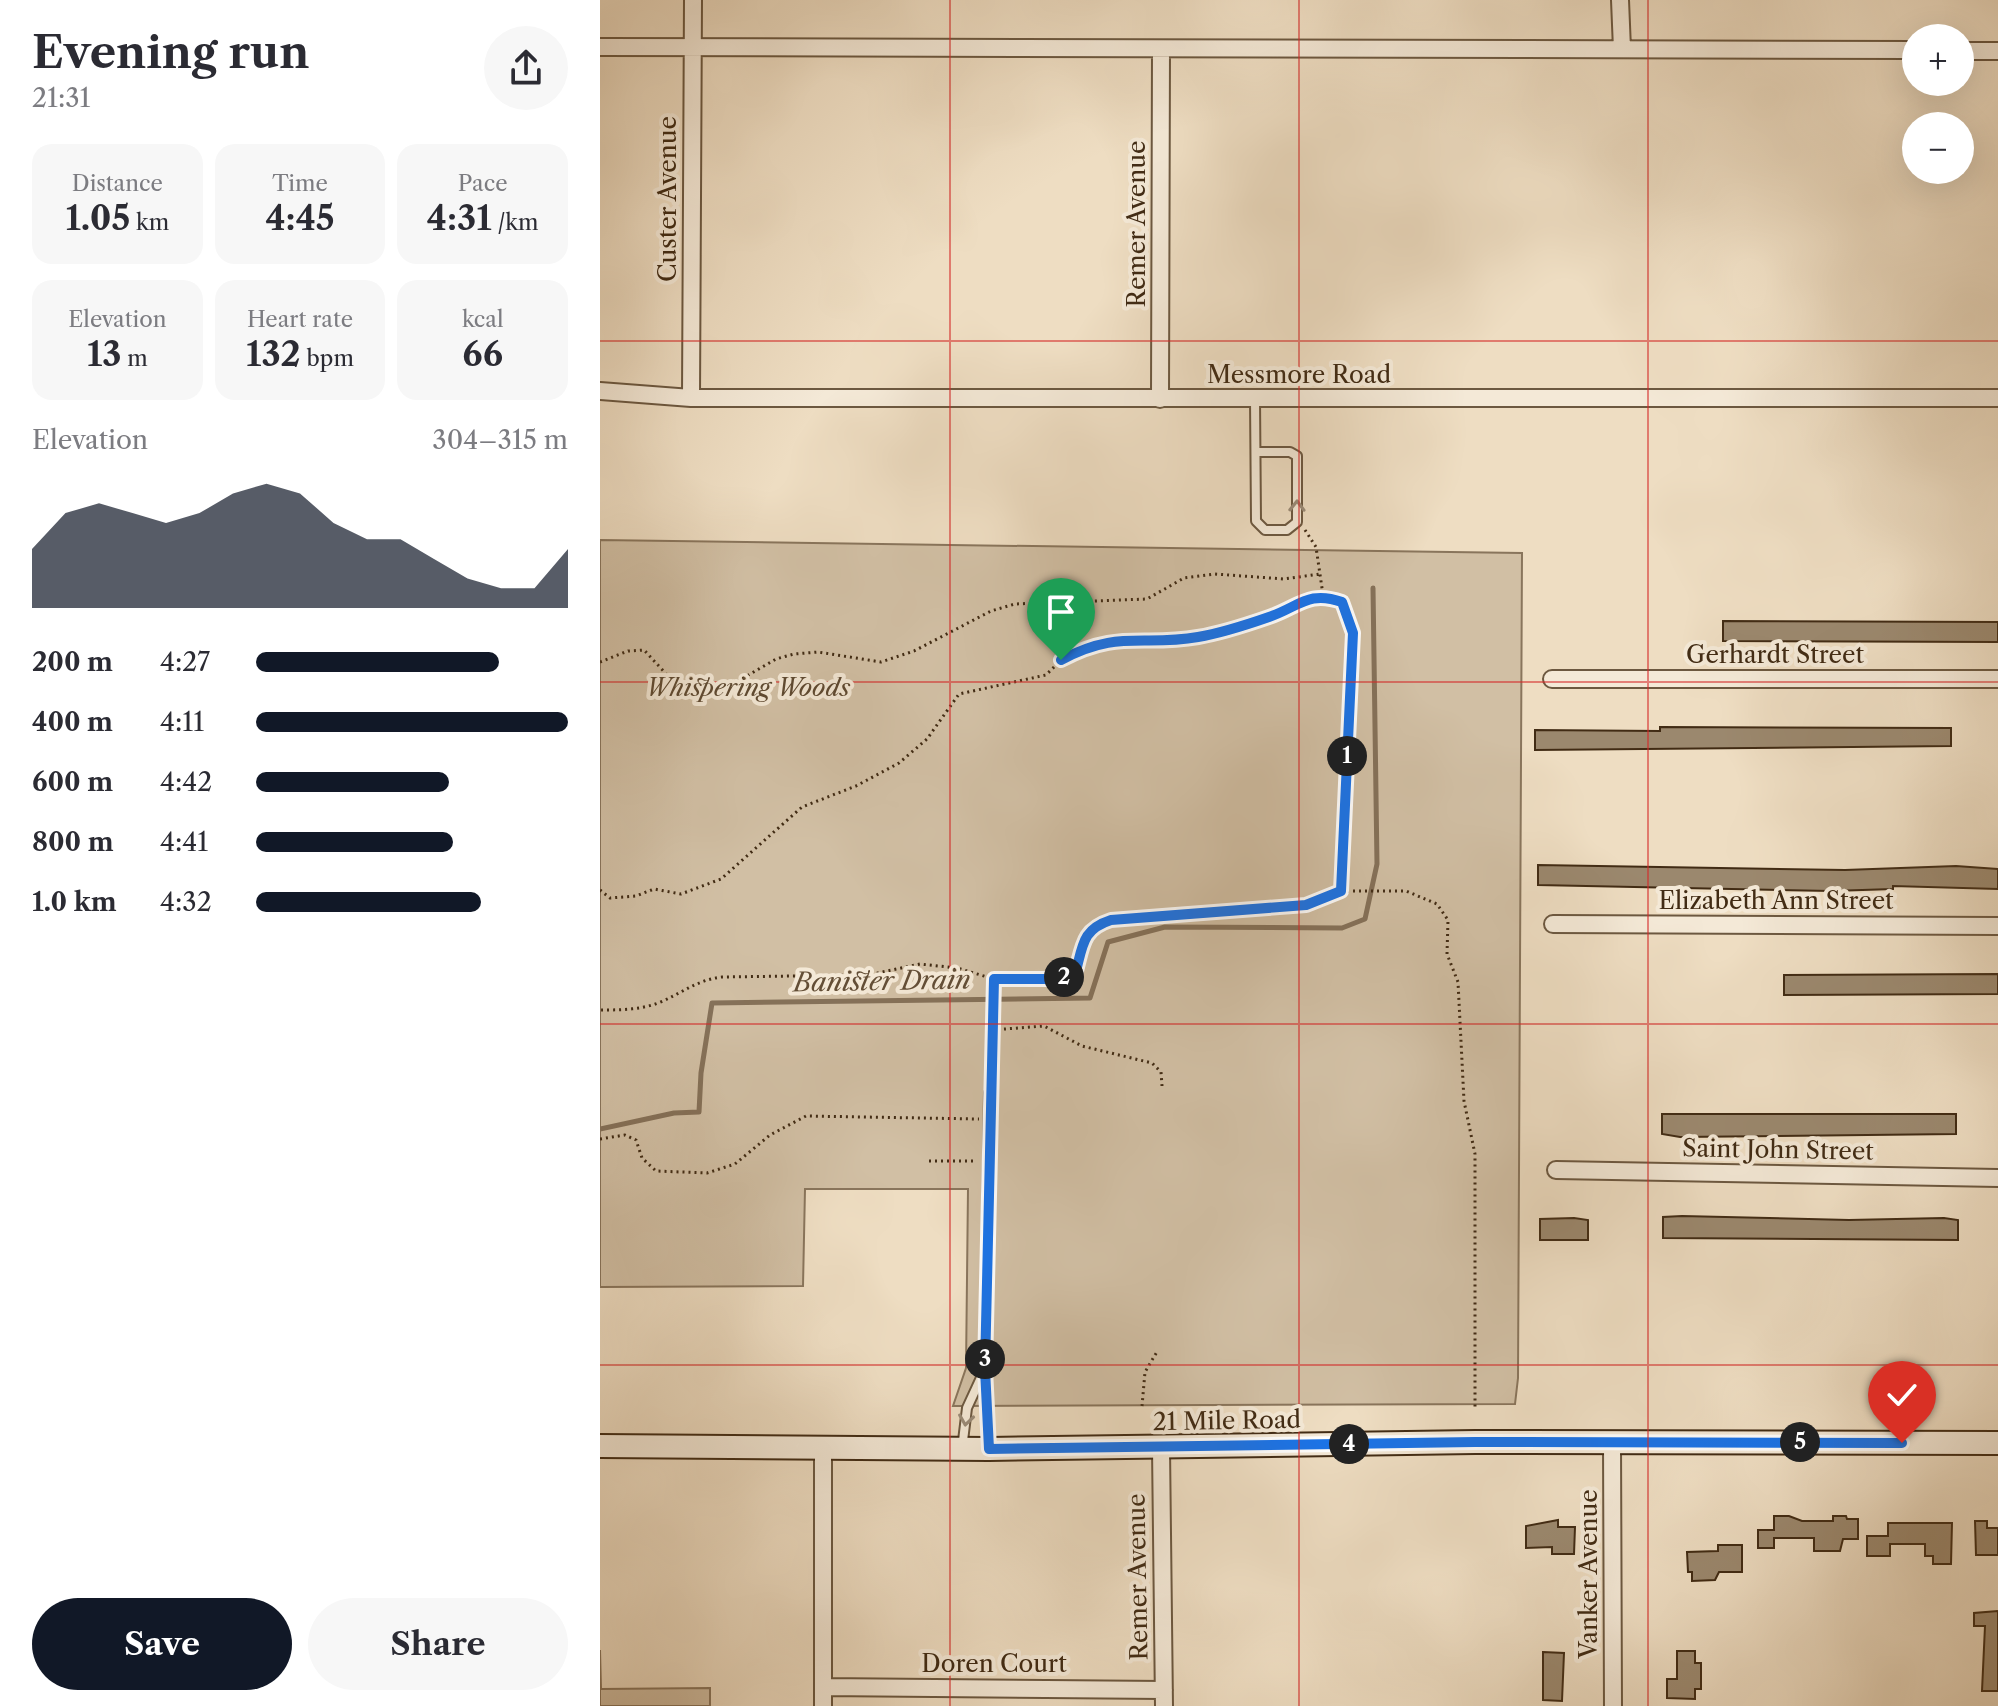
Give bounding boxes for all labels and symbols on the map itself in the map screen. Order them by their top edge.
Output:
street label: Custer Avenue [653,116,682,282]
street label: Remer Avenue [1122,140,1151,308]
street label: Messmore Road [1207,360,1391,389]
one-way arrow [1288,499,1306,512]
pin [1027,578,1095,660]
street label: Gerhardt Street [1686,640,1864,669]
park label: Whispering Woods [646,673,851,702]
pin: 1 [1327,736,1367,776]
street label: Elizabeth Ann Street [1658,886,1894,915]
pin: 2 [1044,957,1084,997]
water label: Banister Drain [791,963,971,999]
street label: Saint John Street [1682,1133,1874,1166]
pin: 3 [965,1339,1005,1379]
pin [1868,1361,1936,1443]
street label: 21 Mile Road [1153,1405,1302,1436]
one-way arrow [958,1413,975,1426]
pin: 5 [1780,1422,1820,1462]
pin: 4 [1329,1424,1369,1464]
street label: Vanker Avenue [1574,1489,1603,1660]
street label: Remer Avenue [1122,1493,1153,1661]
street label: Doren Court [921,1649,1067,1678]

